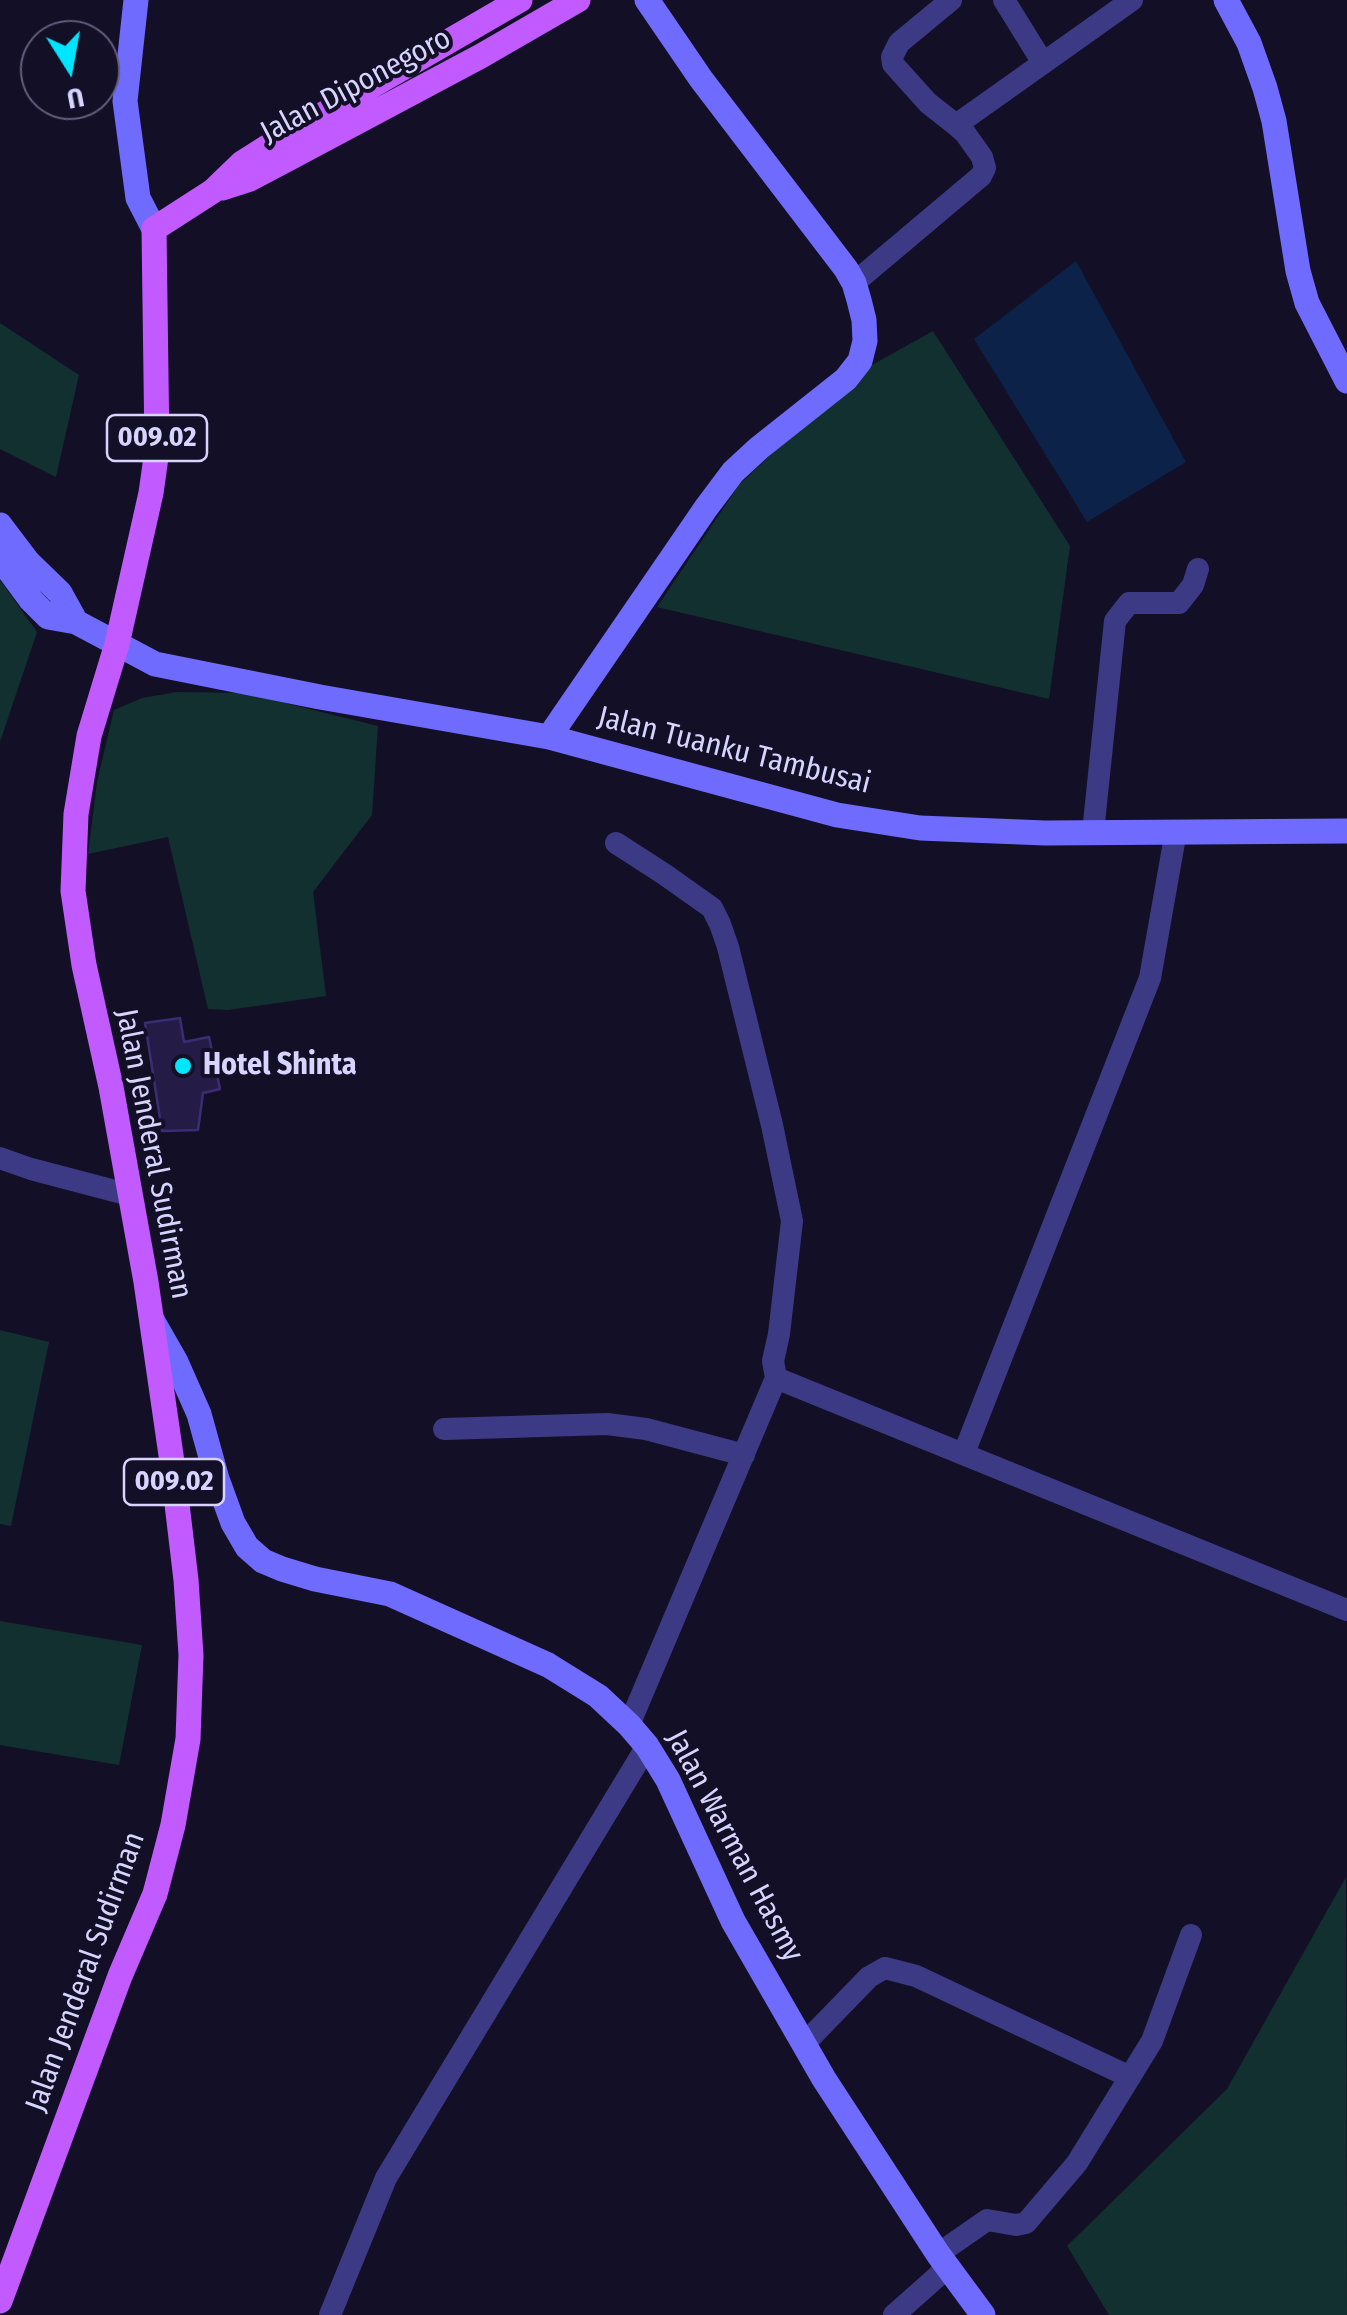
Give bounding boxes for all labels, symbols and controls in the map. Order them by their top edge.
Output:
north arrow [20,20,120,120]
street label: Jalan Diponegoro [255,21,457,151]
text: U [64,80,87,116]
road number: 009.02 [107,415,207,461]
street label: Jalan Tuanku Tambusai [594,700,874,802]
street label: Jalan Jenderal Sudirman [107,1006,199,1302]
place label: Hotel Shinta [203,1048,357,1084]
marker: Hotel Shinta [172,1055,194,1077]
road number: 009.02 [124,1459,224,1505]
street label: Jalan Warman Hasmy [658,1724,810,1968]
street label: Jalan Jenderal Sudirman [19,1827,153,2117]

